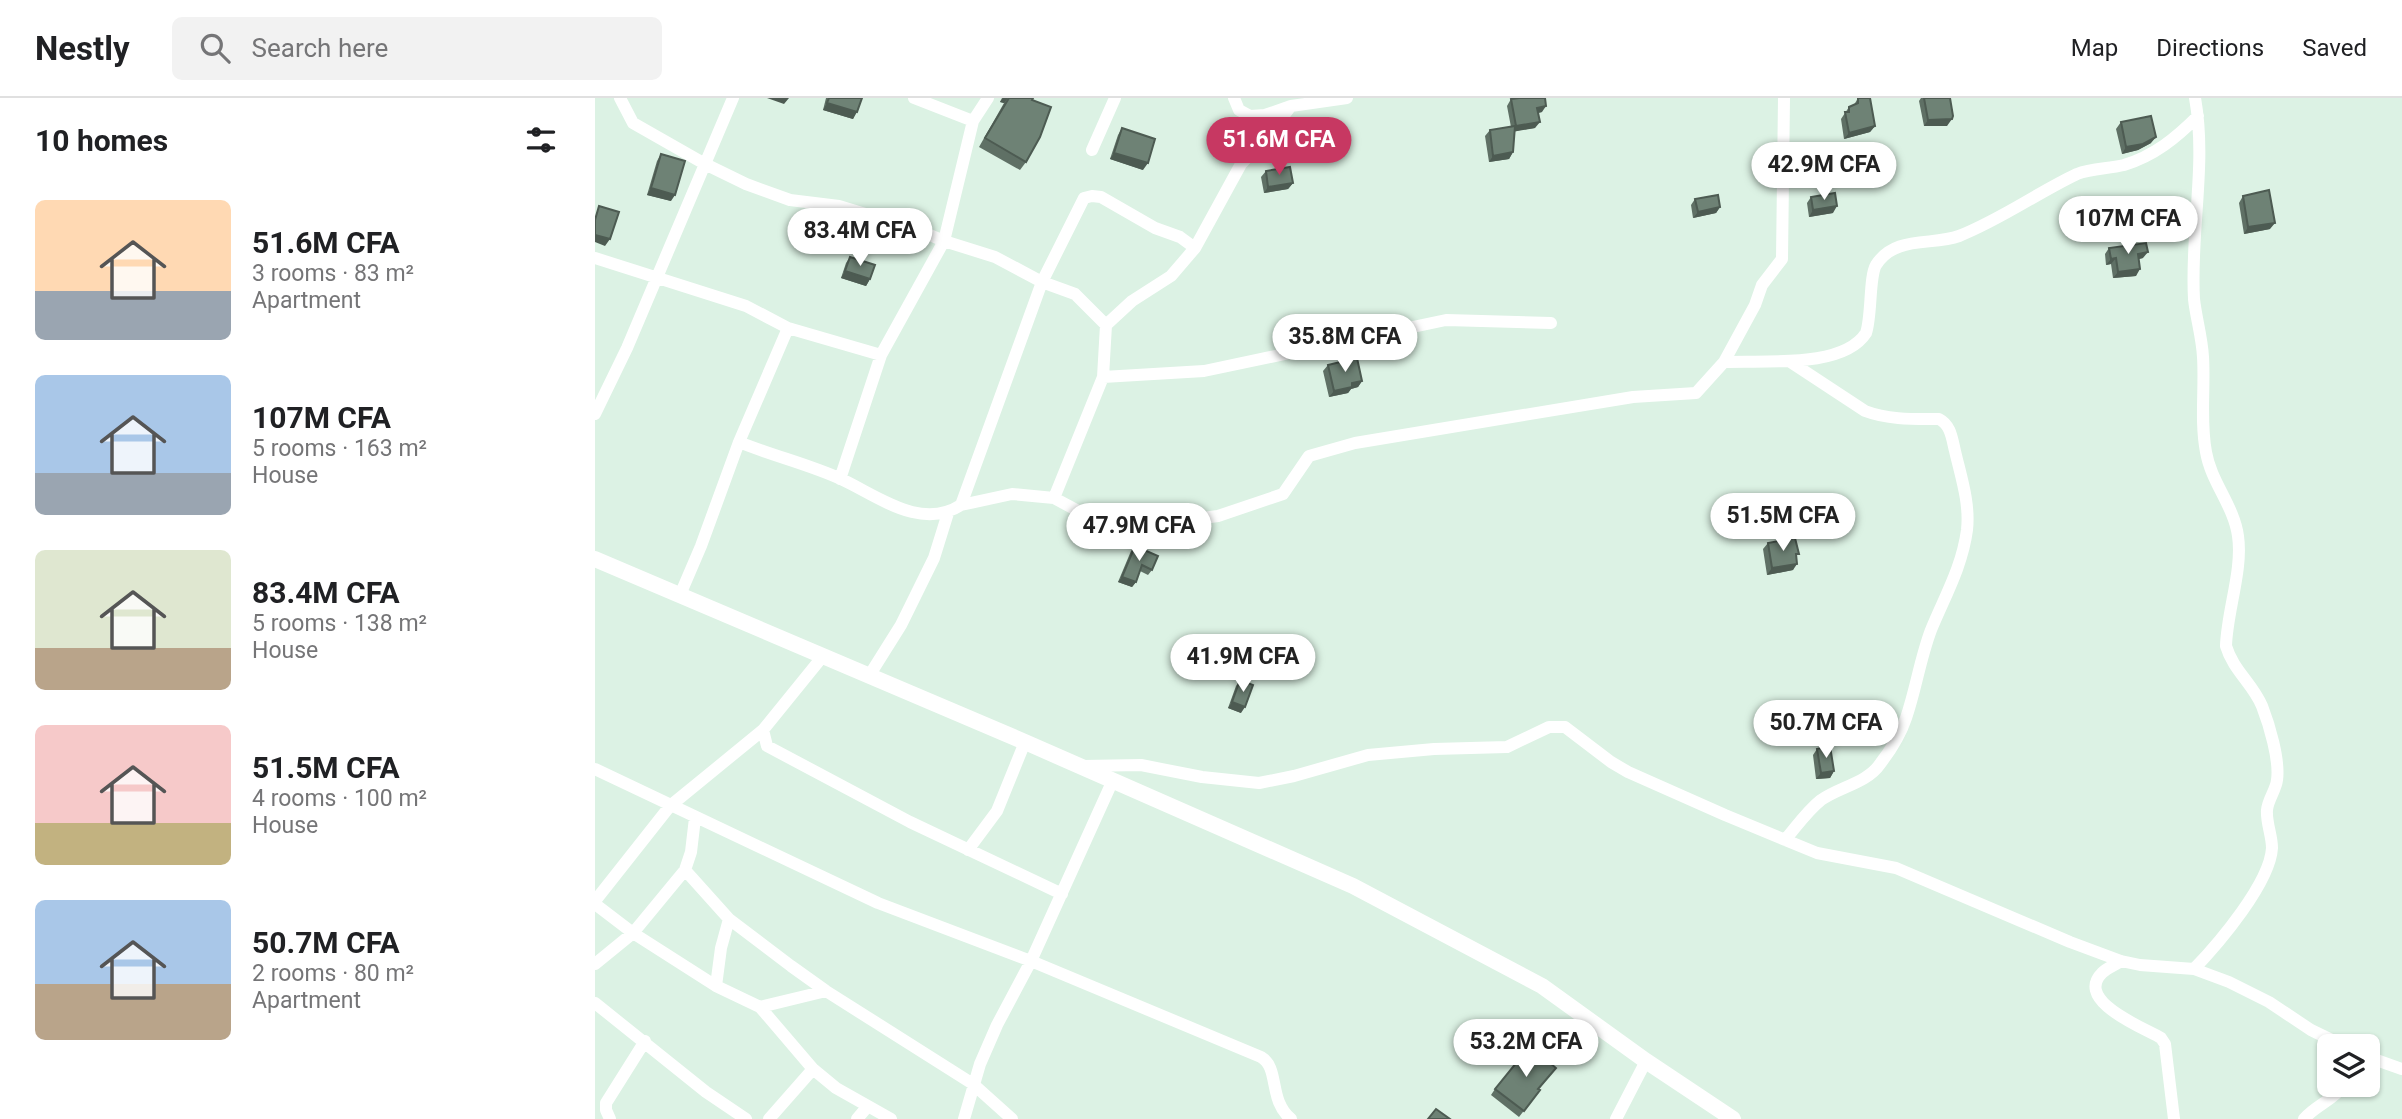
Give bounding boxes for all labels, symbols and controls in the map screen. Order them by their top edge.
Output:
search box [172,17,662,80]
text: Nestly [35,29,130,68]
icon: search [196,29,234,67]
text: Search here [252,33,388,63]
text: Map [2071,34,2118,62]
text: Directions [2156,34,2264,62]
text: Saved [2302,34,2367,62]
pin: 51.6M CFA [1199,118,1359,177]
icon: filters [522,121,560,159]
text: 10 homes [35,123,168,158]
text: 51.6M CFA [1222,126,1336,153]
pin: 42.9M CFA [1744,142,1904,202]
text: 42.9M CFA [1767,151,1881,178]
pin: 107M CFA [2056,197,2200,256]
text: 107M CFA [2075,205,2181,232]
pin: 83.4M CFA [780,208,940,268]
text: 83.4M CFA [803,217,917,244]
text: 51.6M CFA [252,225,400,260]
icon: home [91,228,175,312]
text: 3 rooms · 83 m² [252,260,414,287]
text: Apartment [252,287,361,314]
pin: 35.8M CFA [1265,314,1425,374]
text: 35.8M CFA [1288,323,1402,350]
text: 107M CFA [252,400,391,435]
icon: home [91,403,175,487]
text: 5 rooms · 163 m² [252,435,427,462]
text: House [252,462,318,489]
pin: 51.5M CFA [1703,494,1863,553]
text: 51.5M CFA [1726,502,1840,529]
pin: 47.9M CFA [1059,504,1219,563]
text: 47.9M CFA [1082,512,1196,539]
text: 83.4M CFA [252,575,400,610]
icon: home [91,578,175,662]
text: 5 rooms · 138 m² [252,610,427,637]
pin: 41.9M CFA [1163,634,1323,694]
text: House [252,637,318,664]
text: 41.9M CFA [1186,643,1300,670]
pin: 50.7M CFA [1746,700,1906,760]
text: 50.7M CFA [1769,709,1883,736]
text: 51.5M CFA [252,750,400,785]
icon: home [91,753,175,837]
text: 4 rooms · 100 m² [252,785,427,812]
text: House [252,812,318,839]
text: 50.7M CFA [252,925,400,960]
icon: home [91,928,175,1012]
text: 2 rooms · 80 m² [252,960,414,987]
text: Apartment [252,987,361,1014]
pin: 53.2M CFA [1446,1020,1606,1079]
text: 53.2M CFA [1469,1028,1583,1055]
map controls [2317,1034,2380,1097]
button: layers [2317,1034,2380,1097]

